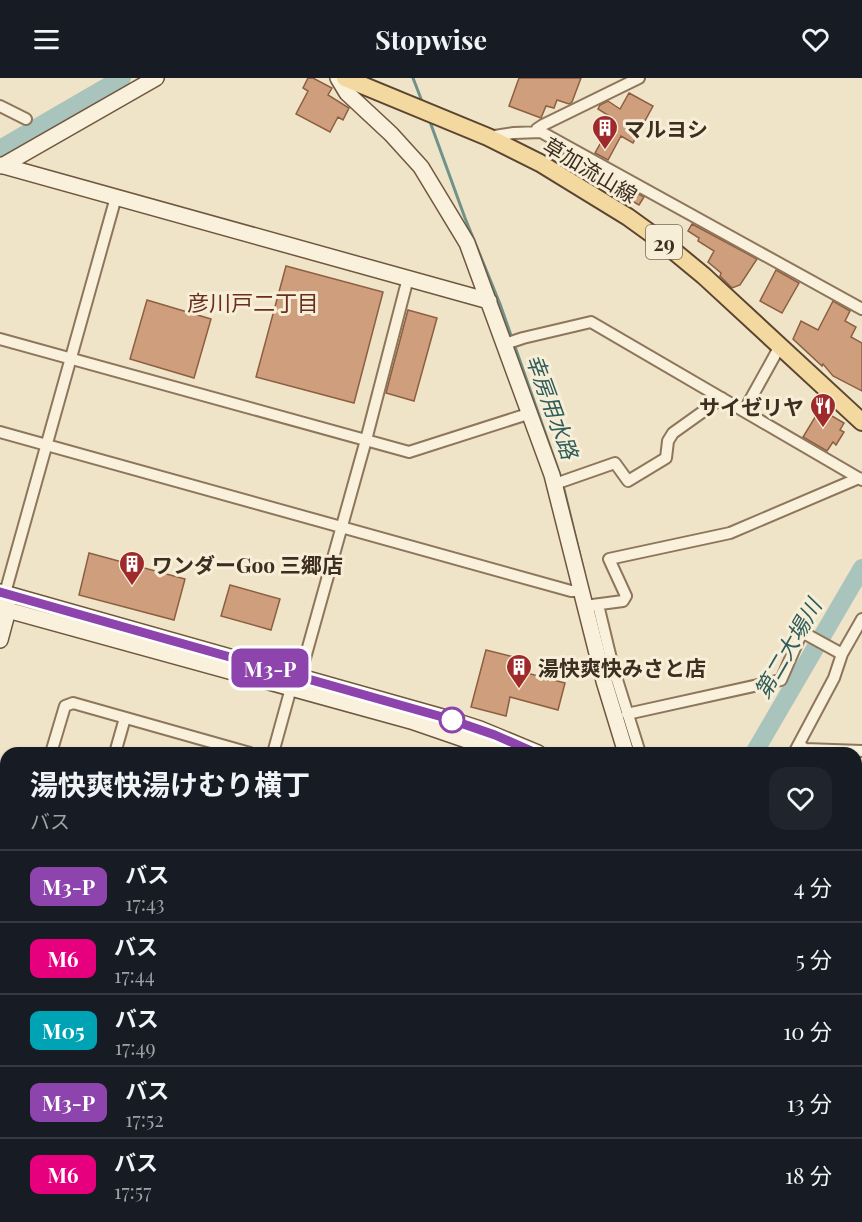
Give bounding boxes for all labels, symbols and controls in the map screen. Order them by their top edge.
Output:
text: Stopwise [375,21,487,57]
icon: menu [30,23,63,56]
icon: heart [799,23,832,56]
building icon: マルヨシ [590,113,620,151]
place label: マルヨシ [624,114,708,142]
street label: 草加流山線 [539,130,643,208]
road number: 29 [646,225,682,259]
district label: 彦川戸二丁目 [187,287,319,317]
water label: 幸房用水路 [520,349,587,465]
restaurant icon: サイゼリヤ [808,391,838,429]
place label: サイゼリヤ [699,392,804,420]
building icon: ワンダーGoo 三郷店 [117,549,147,587]
place label: ワンダーGoo 三郷店 [152,550,343,578]
water label: 第二大場川 [747,591,828,703]
line badge: M3-P [228,648,312,688]
building icon: 湯快爽快みさと店 [504,652,534,690]
place label: 湯快爽快みさと店 [538,653,706,681]
text: M3-P [243,654,297,682]
unlabelled marker [439,707,465,733]
text: 湯快爽快湯けむり横丁 [30,765,310,802]
button: heart [769,767,832,830]
text: バス [30,807,70,834]
text: バス [125,859,169,889]
text: M3-P [42,872,95,900]
text: 4 分 [794,872,832,902]
text: 17:43 [125,889,165,916]
text: バス [114,931,158,961]
text: M6 [47,944,79,972]
text: 5 分 [796,944,832,974]
text: 17:44 [114,961,155,988]
text: バス [115,1003,159,1033]
text: M05 [42,1016,85,1044]
text: 10 分 [783,1016,832,1046]
text: 17:49 [115,1033,156,1060]
text: バス [125,1075,169,1105]
text: M3-P [42,1088,95,1116]
text: 13 分 [787,1088,832,1118]
text: 17:52 [125,1105,164,1132]
text: バス [114,1147,158,1177]
text: M6 [47,1160,79,1188]
text: 18 分 [785,1160,832,1190]
text: 17:57 [114,1177,151,1204]

